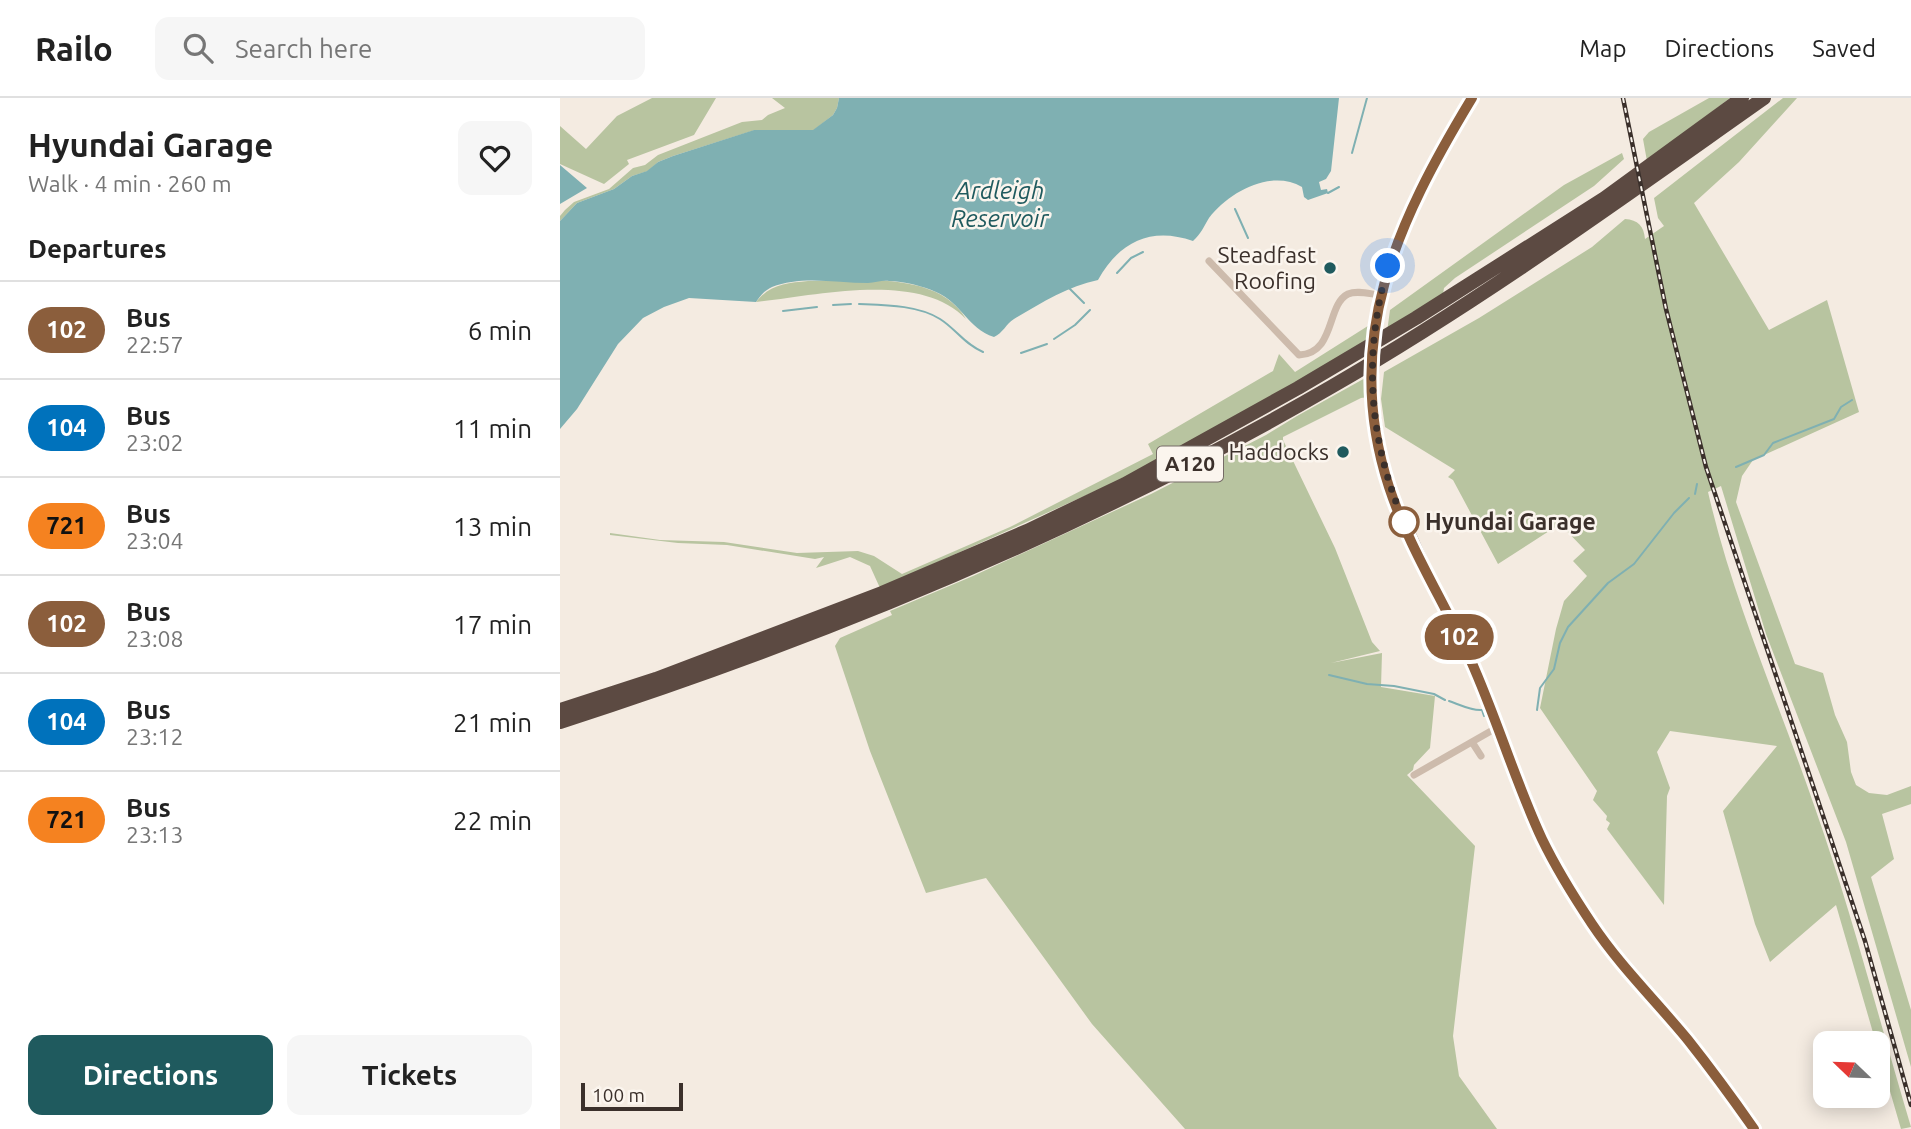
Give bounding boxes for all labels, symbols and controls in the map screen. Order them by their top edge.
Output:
search box [155,17,645,80]
icon: search [179,29,217,67]
text: Railo [35,30,113,67]
text: Search here [235,34,372,63]
text: Map [1579,35,1626,62]
text: Directions [1664,35,1774,62]
text: Saved [1812,35,1876,62]
button: heart [458,121,532,195]
text: Hyundai Garage [28,126,273,163]
text: Walk · 4 min · 260 m [28,171,232,196]
water label: Ardleigh Reservoir [951,177,1050,232]
text: Departures [28,234,166,263]
place label: Steadfast Roofing [1217,242,1316,293]
your location [1370,248,1405,283]
marker: Steadfast Roofing [1322,260,1338,276]
text: Bus [126,303,171,332]
text: 102 [46,316,87,343]
text: 6 min [468,316,532,345]
text: 22:57 [126,332,184,357]
text: Bus [126,401,171,430]
text: 104 [46,414,87,441]
text: 11 min [453,414,532,443]
text: 23:02 [126,430,184,455]
place label: Haddocks [1228,439,1329,464]
marker: Haddocks [1335,444,1351,460]
road number: A120 [1157,446,1223,482]
text: Bus [126,499,171,528]
marker: Hyundai Garage [1389,507,1419,537]
place label: Hyundai Garage [1425,509,1596,534]
text: 721 [46,512,87,539]
text: 13 min [453,512,532,541]
text: 23:04 [126,528,184,553]
text: Bus [126,597,171,626]
text: 102 [46,610,87,637]
text: 17 min [453,610,532,639]
line badge: 102 [1419,614,1499,660]
text: 102 [1439,623,1479,650]
text: 23:08 [126,626,184,651]
text: Bus [126,695,171,724]
text: 104 [46,708,87,735]
text: 21 min [453,708,532,737]
text: 23:12 [126,724,184,749]
text: Bus [126,793,171,822]
text: 721 [46,806,87,833]
text: 22 min [453,806,532,835]
text: 23:13 [126,822,184,847]
north arrow [1813,1031,1890,1108]
map controls [1813,1031,1890,1108]
button: Directions [28,1035,273,1115]
button: Tickets [287,1035,532,1115]
scale bar [581,1080,682,1112]
text: 100 m [592,1084,645,1106]

